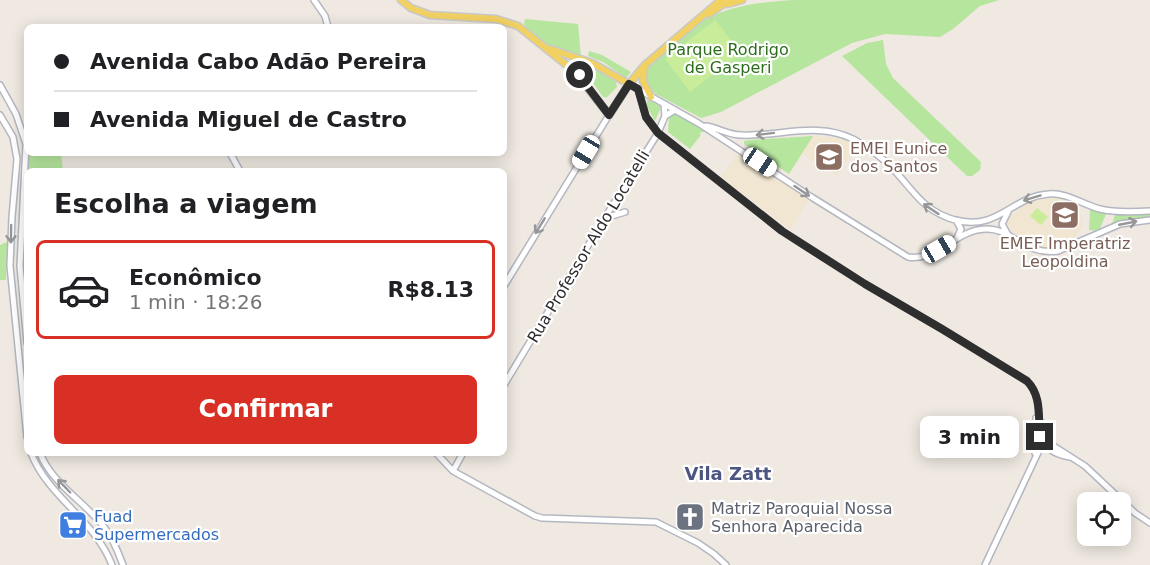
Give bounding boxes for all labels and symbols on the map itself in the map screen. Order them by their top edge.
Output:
park label: Parque Rodrigo de Gasperi [667,40,789,77]
route start [566,61,593,88]
one-way arrow [756,128,775,139]
car [569,132,603,172]
place label: EMEI Eunice dos Santos [850,139,947,176]
school or university icon: EMEI Eunice dos Santos [813,141,845,173]
car [740,144,780,180]
street label: Rua Professor Aldo Locatelli [523,147,654,346]
one-way arrow [794,185,810,197]
one-way arrow [1023,193,1042,204]
school or university icon: EMEF Imperatriz Leopoldina [1049,199,1081,231]
one-way arrow [923,203,940,215]
one-way arrow [533,217,545,234]
one-way arrow [1118,217,1138,228]
one-way arrow [6,223,17,243]
car [919,232,959,266]
place label: EMEF Imperatriz Leopoldina [1000,234,1130,271]
callout: 3 min [920,416,1019,458]
route end [1026,423,1053,450]
district label: Vila Zatt [685,463,772,484]
one-way arrow [56,478,71,493]
place label: Matriz Paroquial Nossa Senhora Aparecida [711,499,892,536]
church icon: Matriz Paroquial Nossa Senhora Aparecida [674,501,706,533]
place label: Fuad Supermercados [94,507,219,544]
supermarket icon: Fuad Supermercados [57,509,89,541]

